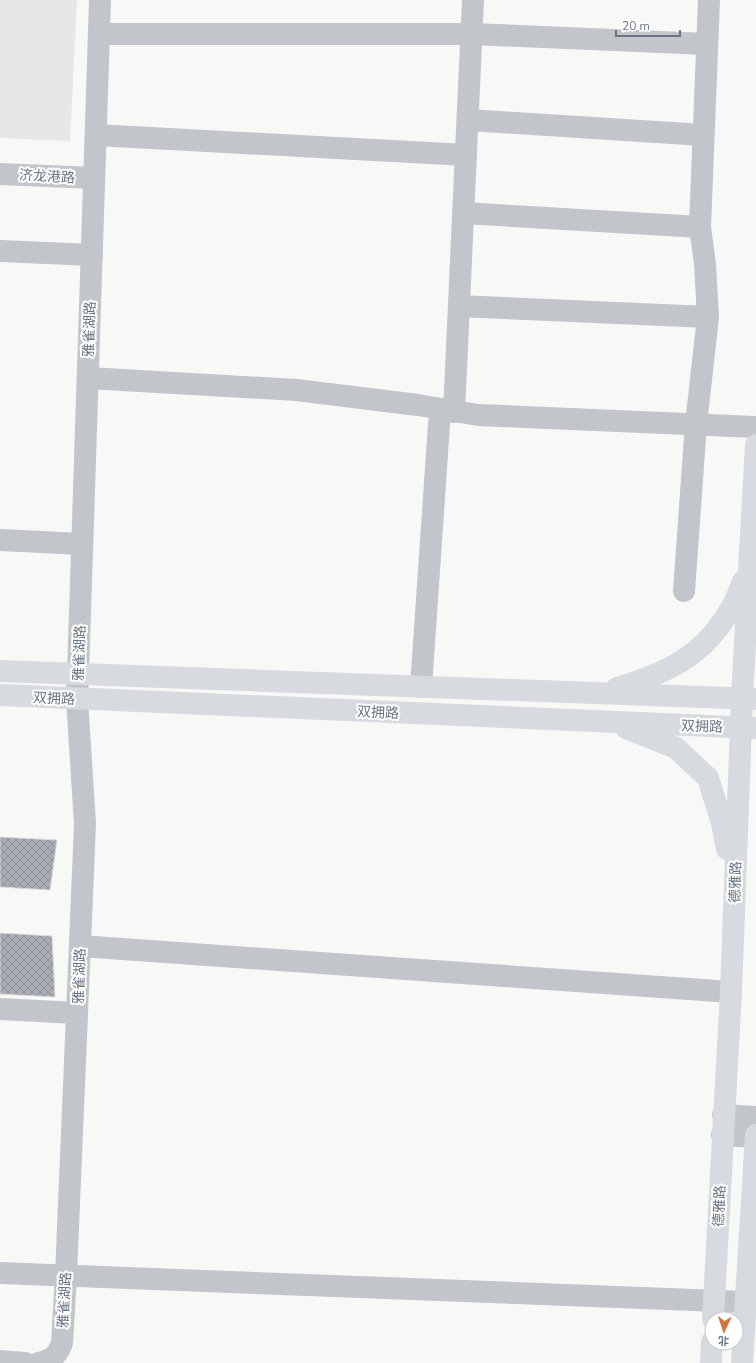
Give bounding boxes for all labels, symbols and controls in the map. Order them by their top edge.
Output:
scale bar [616,12,680,38]
text: 20 m [622,18,650,34]
street label: 济龙港路 [19,166,75,187]
street label: 雅雀湖路 [79,301,100,357]
street label: 雅雀湖路 [69,625,90,681]
street label: 双拥路 [33,688,75,709]
street label: 双拥路 [357,702,399,723]
street label: 双拥路 [681,716,723,737]
street label: 德雅路 [725,861,746,903]
street label: 雅雀湖路 [69,948,90,1004]
street label: 德雅路 [709,1185,730,1227]
street label: 雅雀湖路 [54,1272,75,1328]
north arrow [704,1311,744,1351]
text: 北 [718,1333,729,1348]

